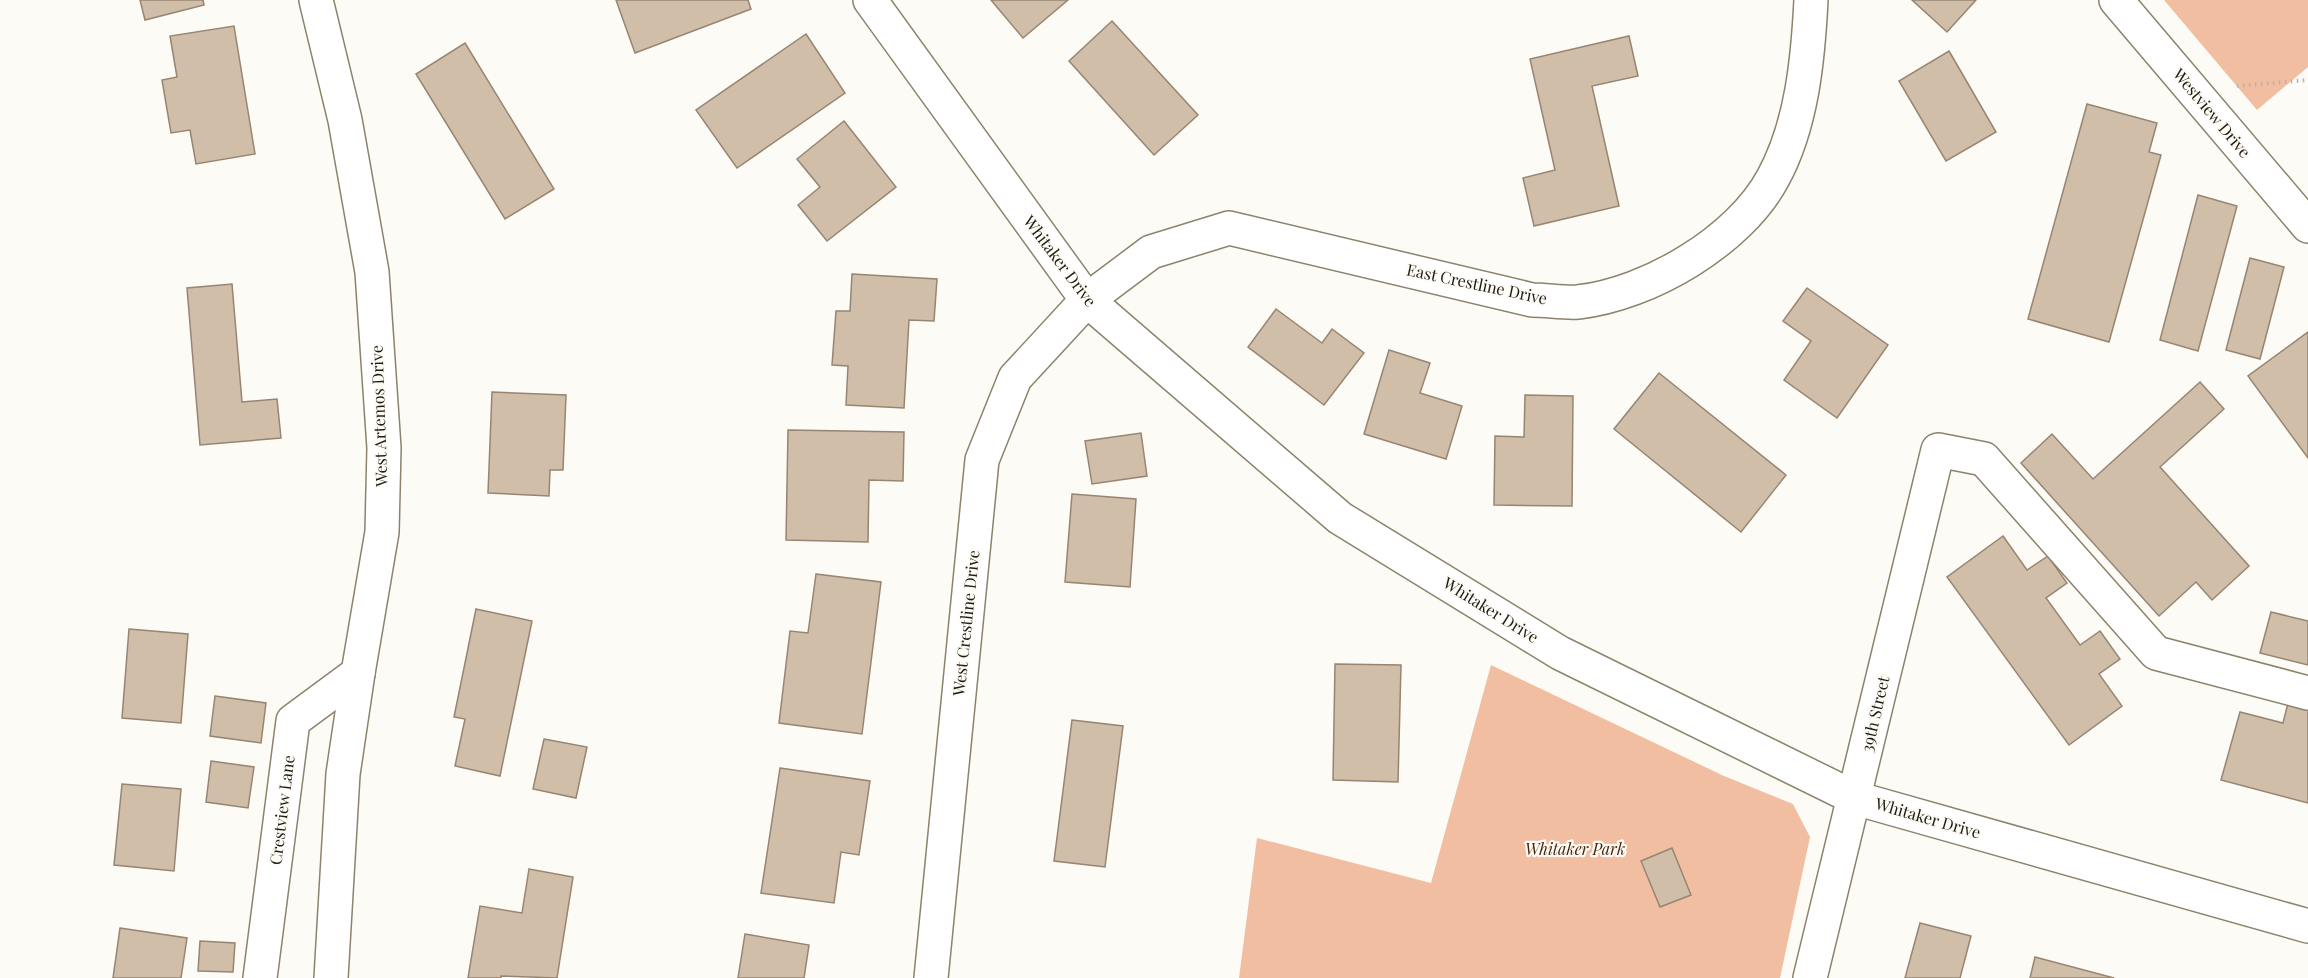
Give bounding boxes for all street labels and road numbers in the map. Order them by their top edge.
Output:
street label: Westview Drive [2168,63,2256,162]
street label: Whitaker Drive [1019,210,1101,310]
street label: East Crestline Drive [1405,258,1549,309]
street label: West Artemos Drive [366,345,392,488]
street label: West Crestline Drive [947,549,984,698]
street label: Whitaker Drive [1439,571,1543,647]
street label: 39th Street [1856,674,1894,754]
street label: Crestview Lane [264,754,299,866]
street label: Whitaker Drive [1872,792,1983,843]

